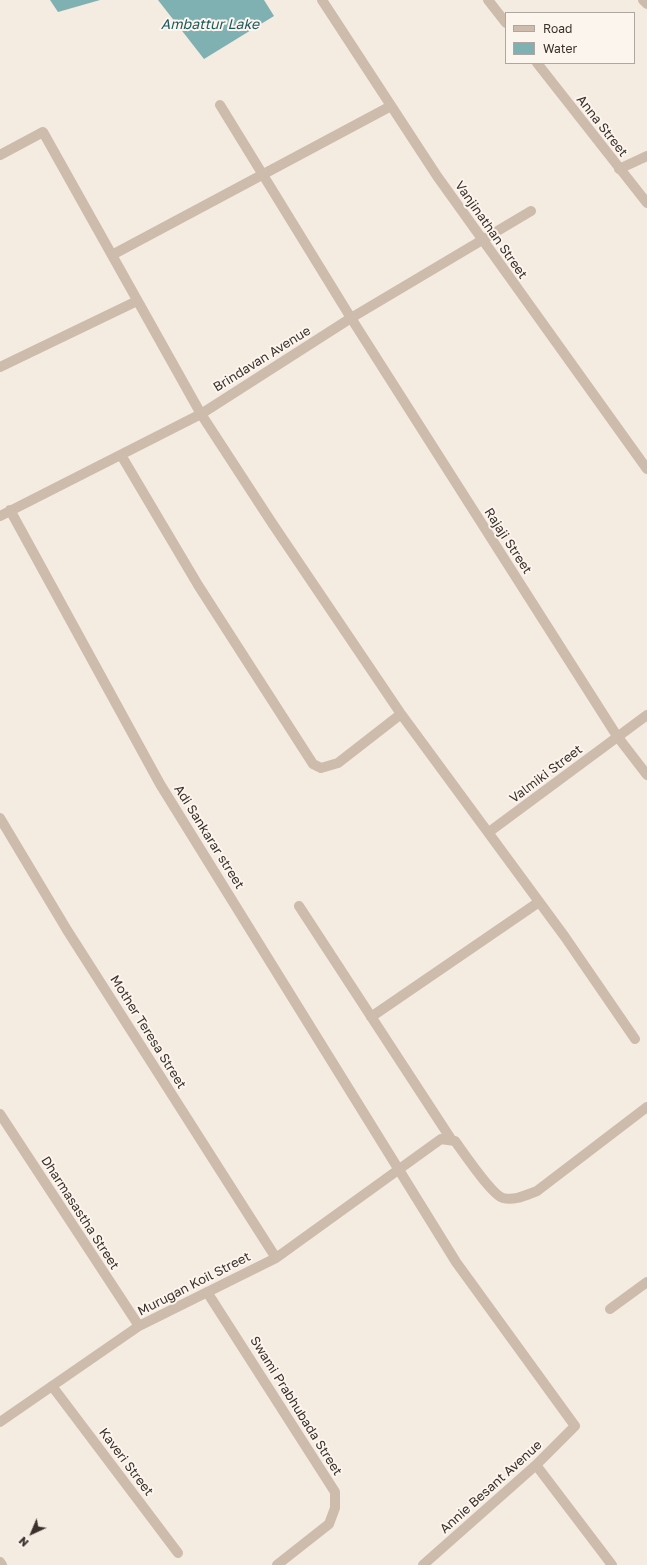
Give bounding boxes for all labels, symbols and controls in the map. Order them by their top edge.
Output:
legend [505,12,635,64]
water label: Ambattur Lake [161,17,259,33]
text: Road [543,21,572,36]
text: Water [543,41,577,56]
street label: Anna Street [573,92,631,160]
street label: Vanjinathan Street [451,178,531,282]
street label: Brindavan Avenue [210,323,314,395]
street label: Rajaji Street [481,505,535,577]
street label: Valmiki Street [507,742,585,806]
street label: Adi Sankarar street [171,782,247,892]
street label: Mother Teresa Street [107,972,189,1092]
street label: Dharmasastha Street [38,1154,122,1272]
street label: Murugan Koil Street [135,1249,253,1319]
street label: Swami Prabhubada Street [247,1334,345,1478]
street label: Kaveri Street [95,1425,157,1499]
street label: Annie Besant Avenue [437,1437,545,1537]
north arrow [12,1513,52,1553]
text: N [16,1534,31,1550]

